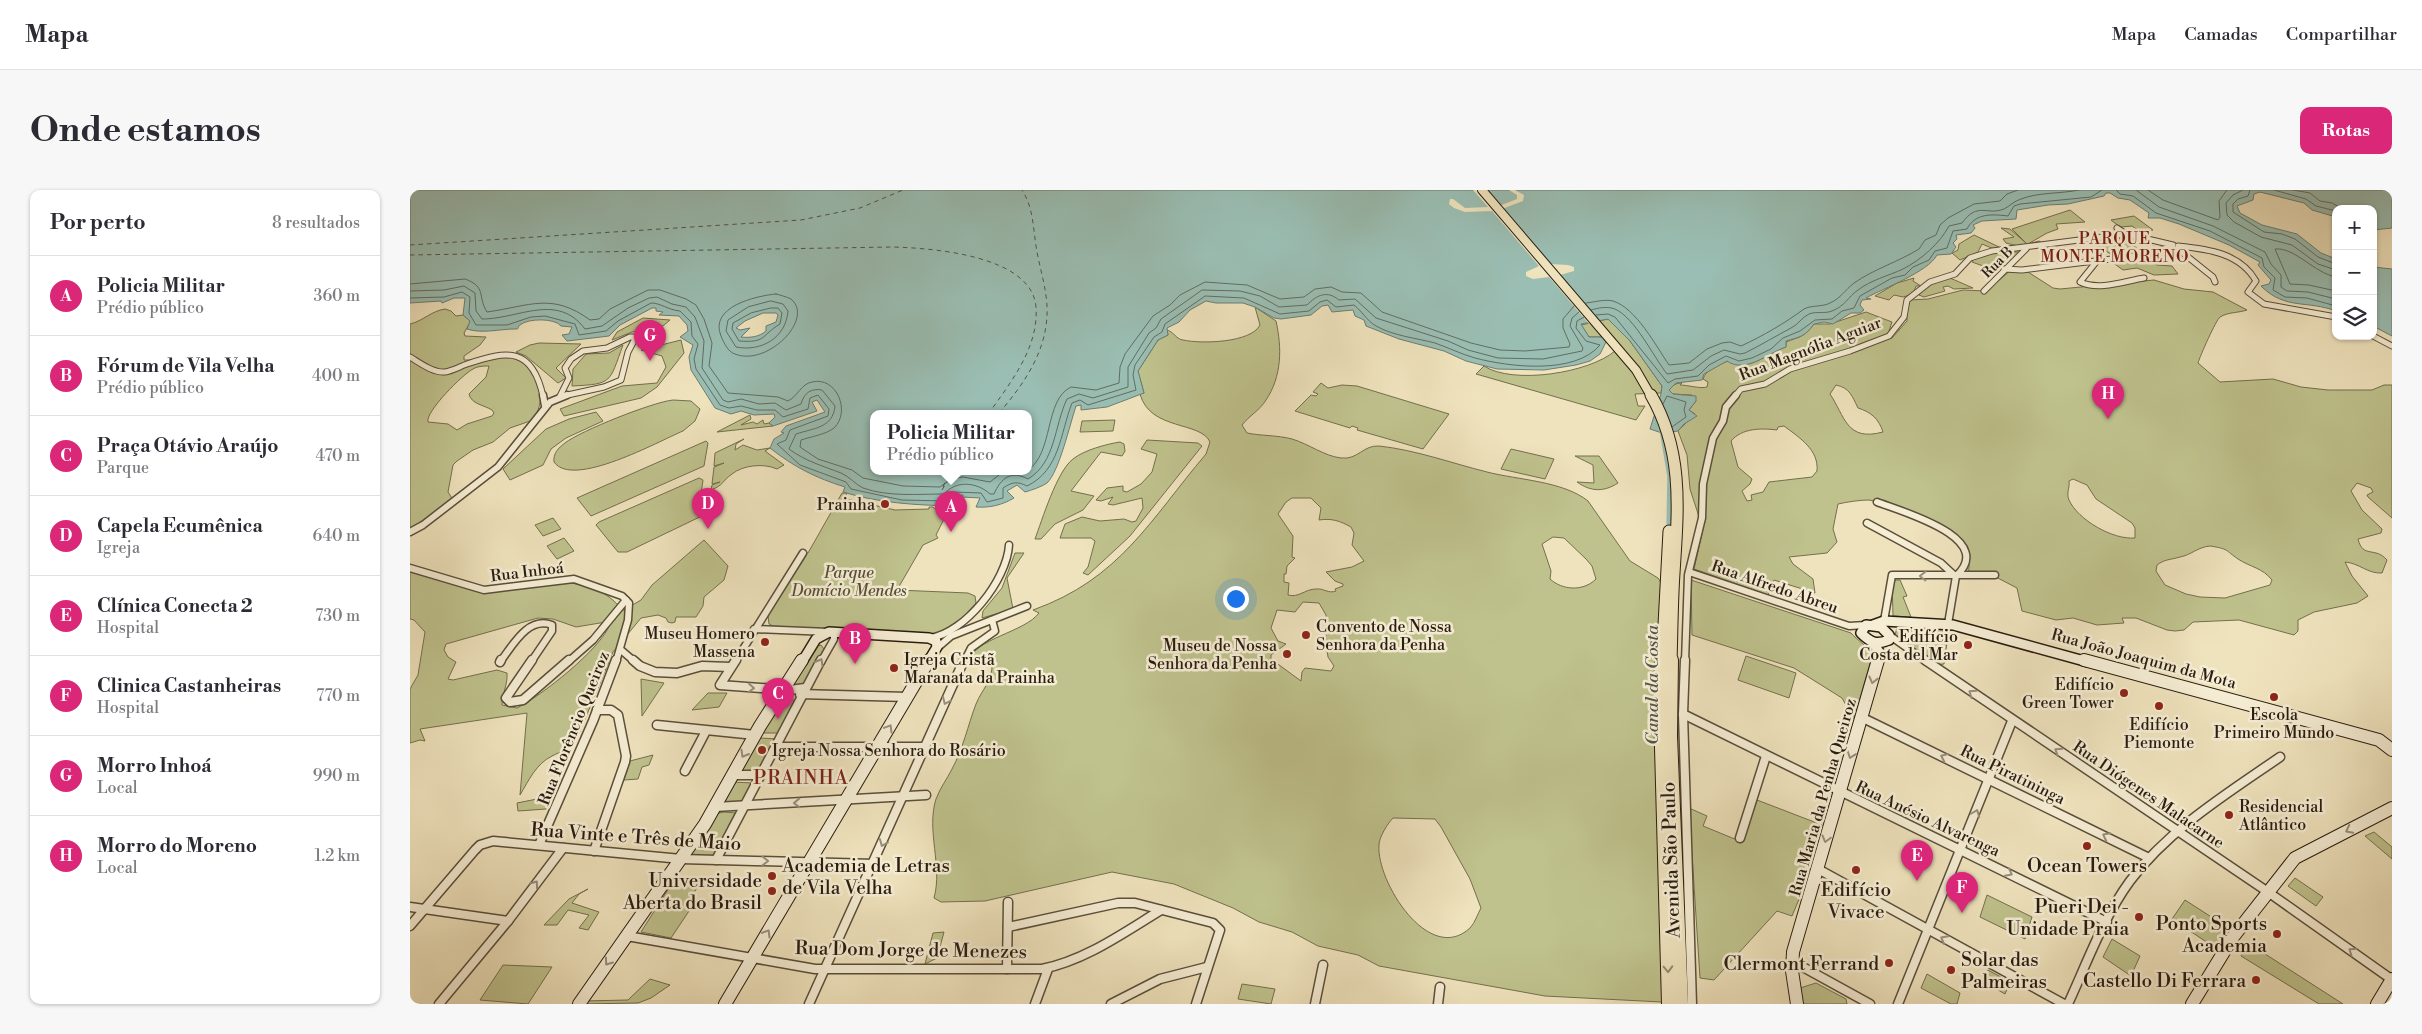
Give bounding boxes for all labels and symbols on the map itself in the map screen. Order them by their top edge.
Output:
district label: PARQUE MONTE MORENO [2041,229,2189,267]
street label: Rua B [1978,243,2017,282]
street label: Rua Magnólia Aguiar [1736,312,1885,385]
pin: G [634,320,666,361]
pin: H [2092,378,2124,419]
pin: D [692,488,724,529]
pin: A [935,491,967,532]
place label: Prainha [817,495,876,515]
marker: Prainha [879,498,891,510]
street label: Rua Alfredo Abreu [1708,556,1841,618]
street label: Rua Inhoá [489,557,566,586]
park label: Parque Domício Mendes [790,563,907,601]
one-way arrow [1918,570,1926,581]
your location [1223,586,1249,612]
place label: Convento de Nossa Senhora da Penha [1316,617,1453,655]
pin: B [839,623,871,664]
place label: Museu Homero Massena [645,624,756,662]
water label: Canal da Costa [1641,624,1664,745]
street label: Rua João Joaquim da Mota [2049,625,2239,694]
place label: Edifício Costa del Mar [1859,627,1958,665]
marker: Convento de Nossa Senhora da Penha [1300,629,1312,641]
marker: Museu Homero Massena [759,636,771,648]
place label: Museu de Nossa Senhora da Penha [1148,636,1278,674]
marker: Edifício Costa del Mar [1962,639,1974,651]
street label: Rua Florêncio Queiroz [534,648,614,808]
marker: Museu de Nossa Senhora da Penha [1281,648,1293,660]
place label: Igreja Cristã Maranata da Prainha [904,650,1056,688]
one-way arrow [814,658,824,667]
marker: Igreja Cristã Maranata da Prainha [888,662,900,674]
place label: Edifício Green Tower [2022,675,2114,713]
one-way arrow [1868,676,1879,685]
pin: C [762,678,794,719]
one-way arrow [748,682,756,693]
marker: Edifício Green Tower [2118,687,2130,699]
one-way arrow [1968,690,1978,699]
marker: Escola Primeiro Mundo [2268,691,2280,703]
one-way arrow [941,696,952,705]
street label: Rua Maria da Penha Queiroz [1785,696,1861,899]
marker: Edifício Piemonte [2153,700,2165,712]
place label: Escola Primeiro Mundo [2214,705,2334,743]
place label: Edifício Piemonte [2124,715,2194,753]
one-way arrow [882,725,892,734]
street label: Rua Diógenes Malacarne [2069,737,2228,853]
place label: Igreja Nossa Senhora do Rosário [772,741,1006,761]
street label: Rua Piratininga [1957,741,2069,809]
marker: Igreja Nossa Senhora do Rosário [756,744,768,756]
one-way arrow [2054,748,2063,758]
one-way arrow [740,749,750,758]
one-way arrow [1847,750,1857,759]
one-way arrow [1940,752,1949,763]
district label: PRAINHA [753,766,849,790]
street label: Rua Anésio Alvarenga [1852,777,2004,862]
street label: Avenida São Paulo [1656,781,1686,940]
place label: Residencial Atlântico [2238,797,2323,835]
one-way arrow [793,798,801,808]
one-way arrow [1970,809,1980,818]
marker: Residencial Atlântico [2223,809,2235,821]
street label: Rua Vinte e Três de Maio [530,818,742,856]
one-way arrow [2345,824,2354,834]
one-way arrow [2102,833,2111,843]
one-way arrow [1821,834,1832,843]
one-way arrow [879,838,889,847]
pin: E [1901,840,1933,881]
marker: Ocean Towers [2081,840,2093,852]
place label: Academia de Letras de Vila Velha [781,854,950,900]
place label: Ocean Towers [2027,854,2147,878]
one-way arrow [761,856,769,866]
marker: Edifício Vivace [1850,864,1862,876]
one-way arrow [2004,867,2013,877]
place label: Universidade Aberta do Brasil [622,869,762,915]
marker: Academia de Letras de Vila Velha [766,870,778,882]
pin: F [1946,872,1978,913]
place label: Edifício Vivace [1821,878,1891,924]
one-way arrow [530,881,538,890]
marker: Universidade Aberta do Brasil [766,885,778,897]
place label: Pueri Dei - Unidade Praia [2007,895,2129,941]
marker: Pueri Dei - Unidade Praia [2133,911,2145,923]
place label: Ponto Sports Academia [2156,912,2267,958]
marker: Ponto Sports Academia [2271,928,2283,940]
one-way arrow [760,929,770,938]
one-way arrow [1940,935,1949,945]
street label: Rua Dom Jorge de Menezes [795,936,1027,964]
place label: Solar das Palmeiras [1961,948,2047,994]
one-way arrow [2348,948,2358,957]
place label: Clermont Ferrand [1724,952,1879,976]
one-way arrow [606,956,614,965]
marker: Clermont Ferrand [1883,957,1895,969]
marker: Solar das Palmeiras [1945,964,1957,976]
one-way arrow [1662,966,1673,974]
place label: Castello Di Ferrara [2083,969,2246,993]
marker: Castello Di Ferrara [2250,974,2262,986]

